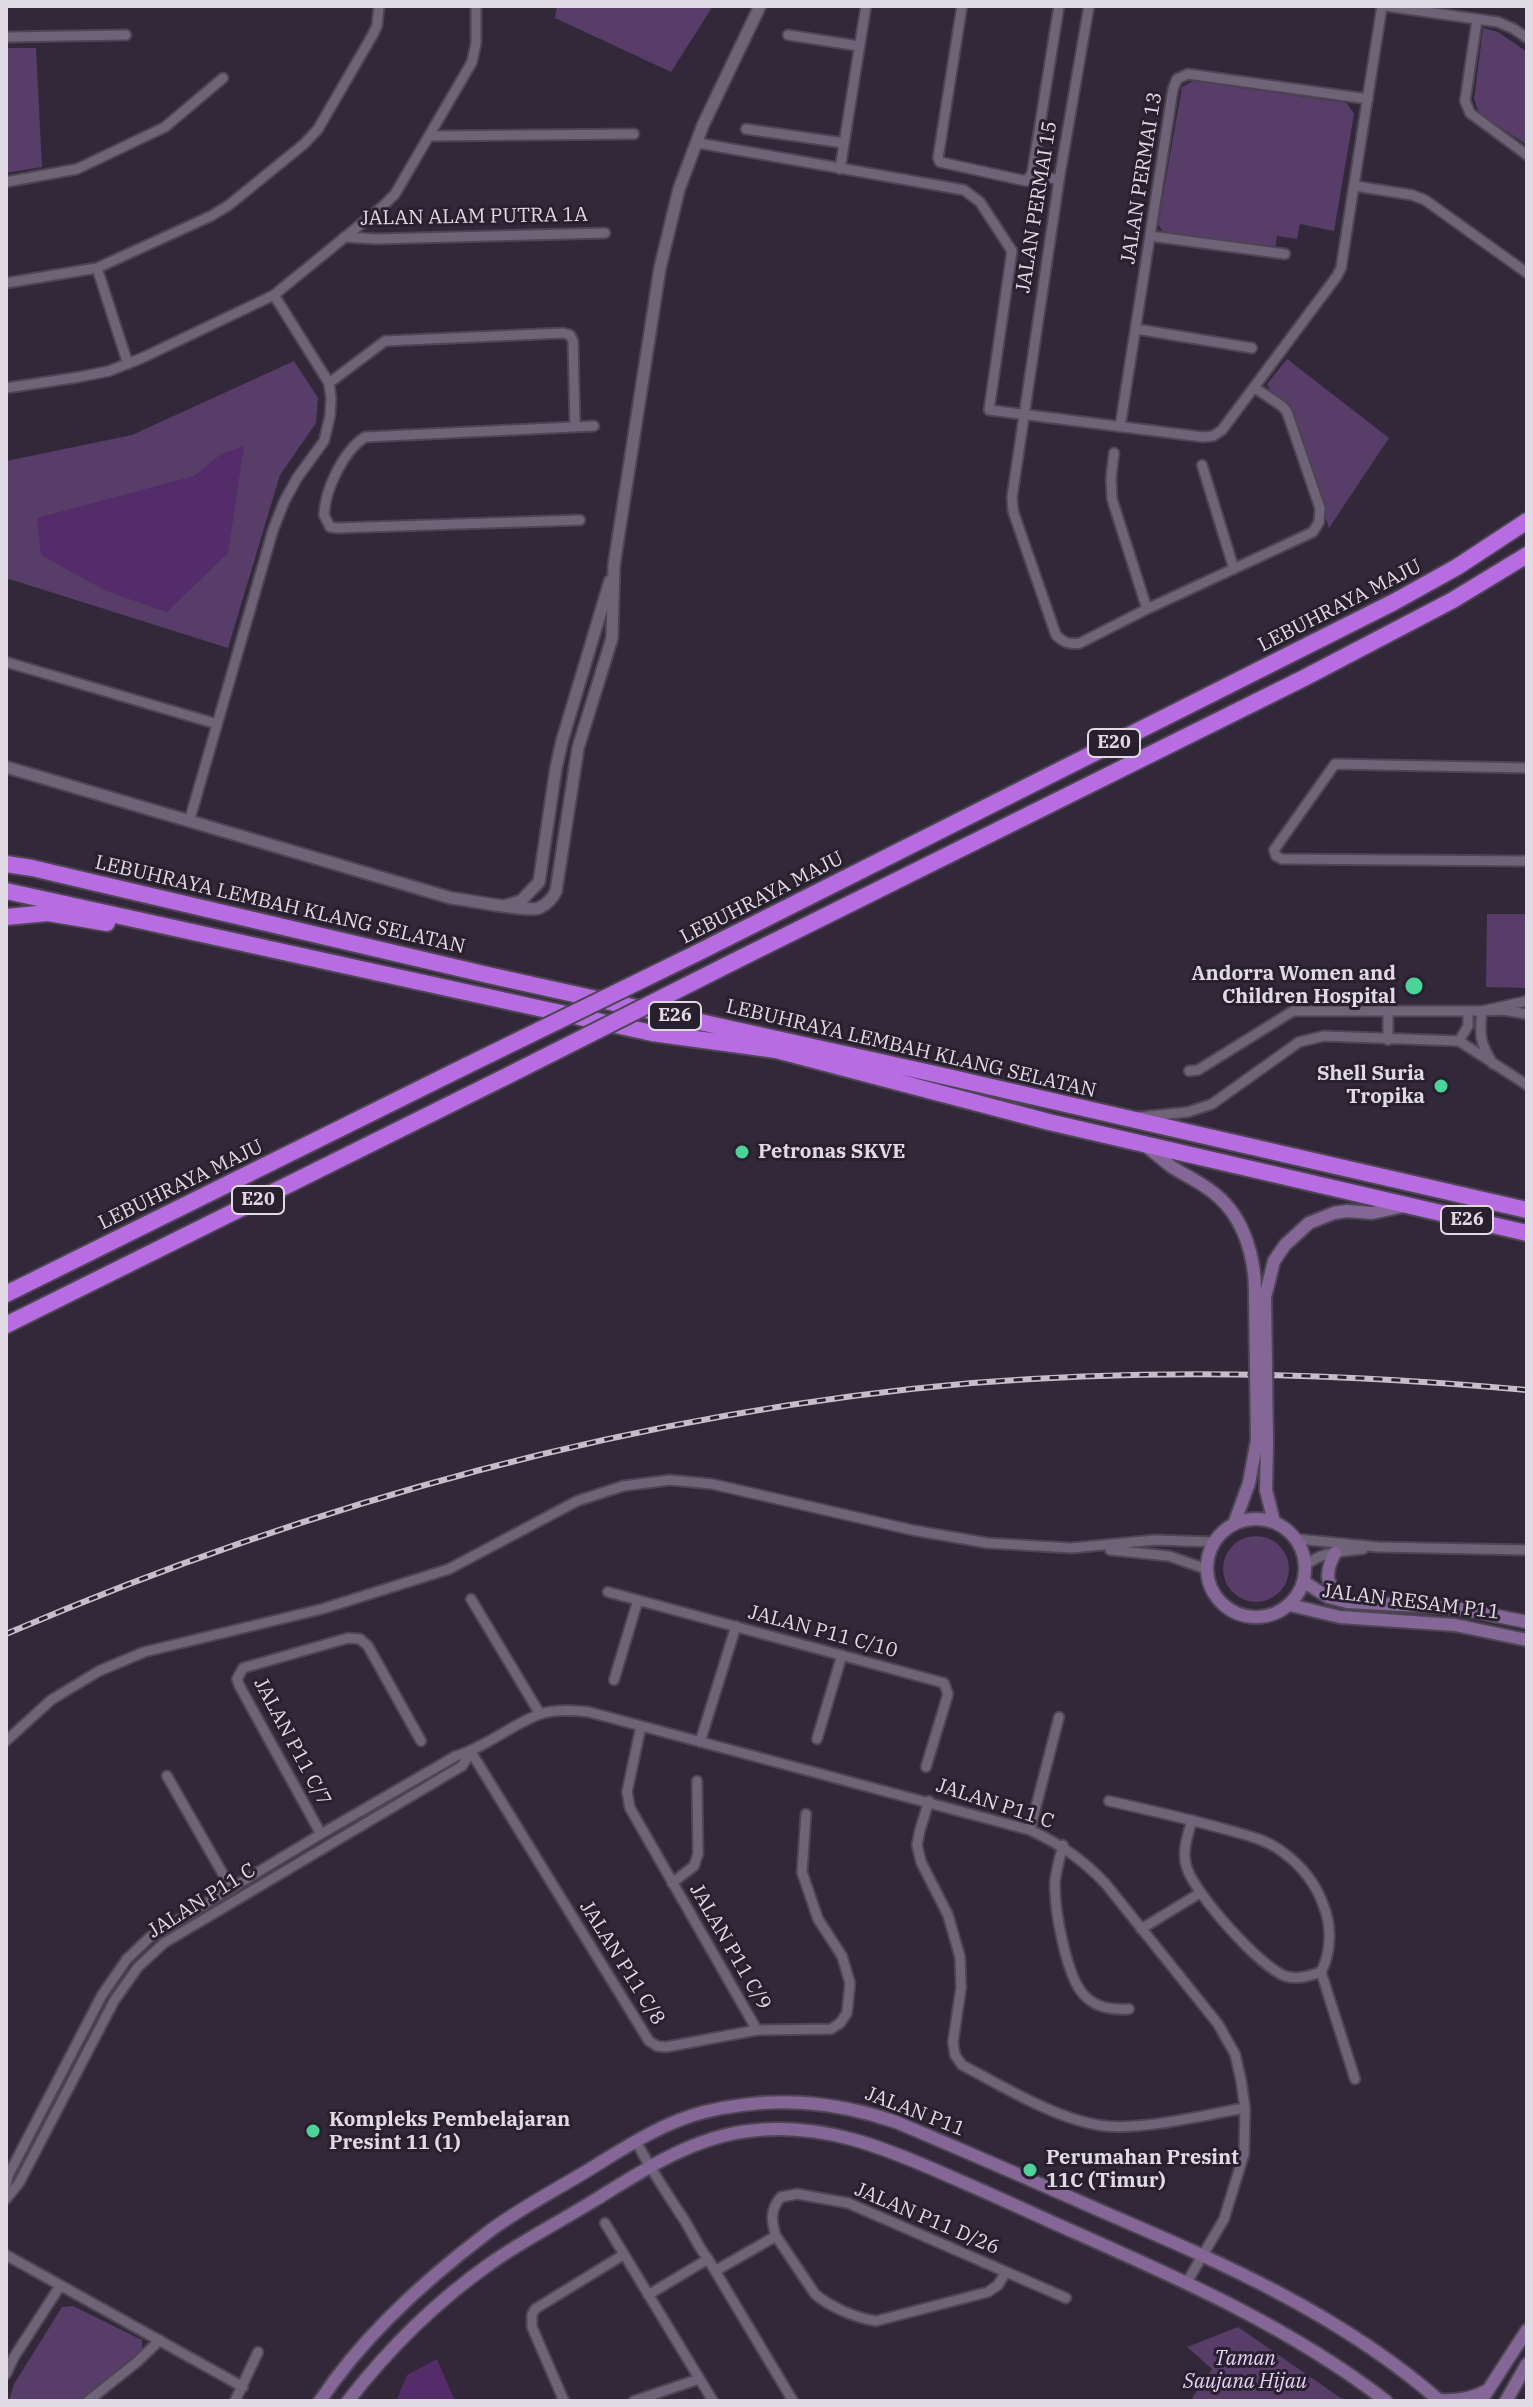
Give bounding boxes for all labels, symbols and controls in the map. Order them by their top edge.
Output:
street label: JALAN PERMAI 13 [1117,90,1167,266]
street label: JALAN PERMAI 15 [1012,119,1062,295]
street label: JALAN ALAM PUTRA 1A [360,203,588,231]
street label: LEBUHRAYA MAJU [1254,554,1426,658]
road number: E20 [1088,729,1140,757]
street label: LEBUHRAYA MAJU [676,846,848,950]
street label: LEBUHRAYA LEMBAH KLANG SELATAN [93,851,467,959]
place label: Andorra Women and Children Hospital [1192,962,1396,1009]
marker: Andorra Women and Children Hospital [1403,975,1425,997]
street label: LEBUHRAYA LEMBAH KLANG SELATAN [724,995,1098,1103]
road number: E26 [649,1002,701,1030]
place label: Shell Suria Tropika [1317,1062,1425,1109]
marker: Shell Suria Tropika [1432,1077,1450,1095]
street label: LEBUHRAYA MAJU [95,1135,267,1235]
place label: Petronas SKVE [758,1140,905,1164]
marker: Petronas SKVE [733,1143,751,1161]
road number: E20 [232,1186,284,1214]
road number: E26 [1441,1206,1493,1234]
street label: JALAN RESAM P11 [1321,1579,1501,1625]
street label: JALAN P11 C/10 [746,1601,900,1663]
street label: JALAN P11 C/7 [248,1674,336,1810]
street label: JALAN P11 C [933,1774,1057,1834]
street label: JALAN P11 C [144,1858,260,1944]
street label: JALAN P11 C/9 [684,1880,776,2014]
street label: JALAN P11 C/8 [574,1897,670,2029]
street label: JALAN P11 [862,2082,968,2142]
place label: Kompleks Pembelajaran Presint 11 (1) [329,2108,570,2155]
marker: Kompleks Pembelajaran Presint 11 (1) [304,2122,322,2140]
place label: Perumahan Presint 11C (Timur) [1046,2146,1239,2193]
marker: Perumahan Presint 11C (Timur) [1021,2161,1039,2179]
street label: JALAN P11 D/26 [851,2178,1003,2260]
park label: Taman Saujana Hijau [1183,2347,1307,2394]

